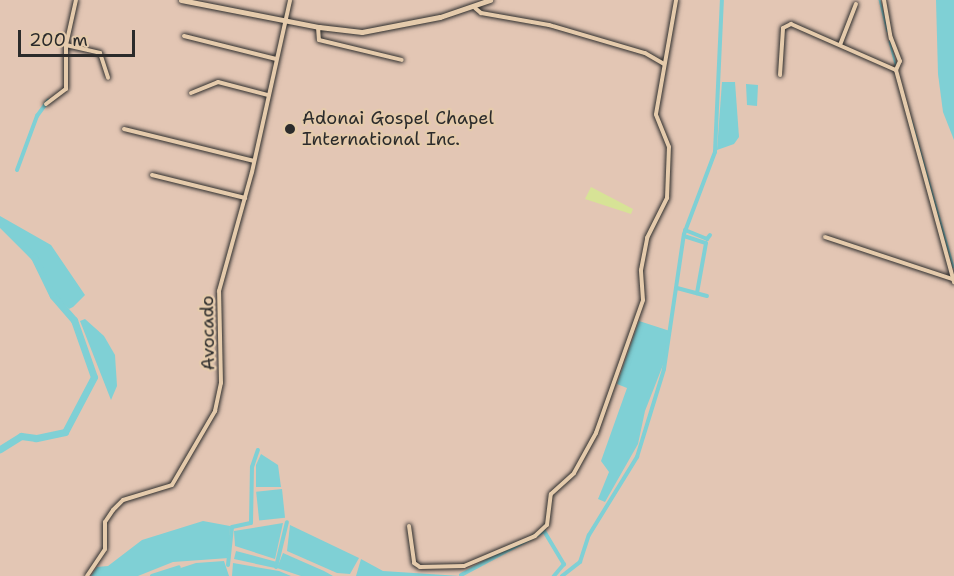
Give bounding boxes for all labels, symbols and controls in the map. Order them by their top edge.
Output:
scale bar [21,18,138,56]
text: 200 m [29,28,88,52]
place label: Adonai Gospel Chapel International Inc. [302,108,494,150]
marker: Adonai Gospel Chapel International Inc. [283,122,297,136]
street label: Avocado [197,295,219,371]

